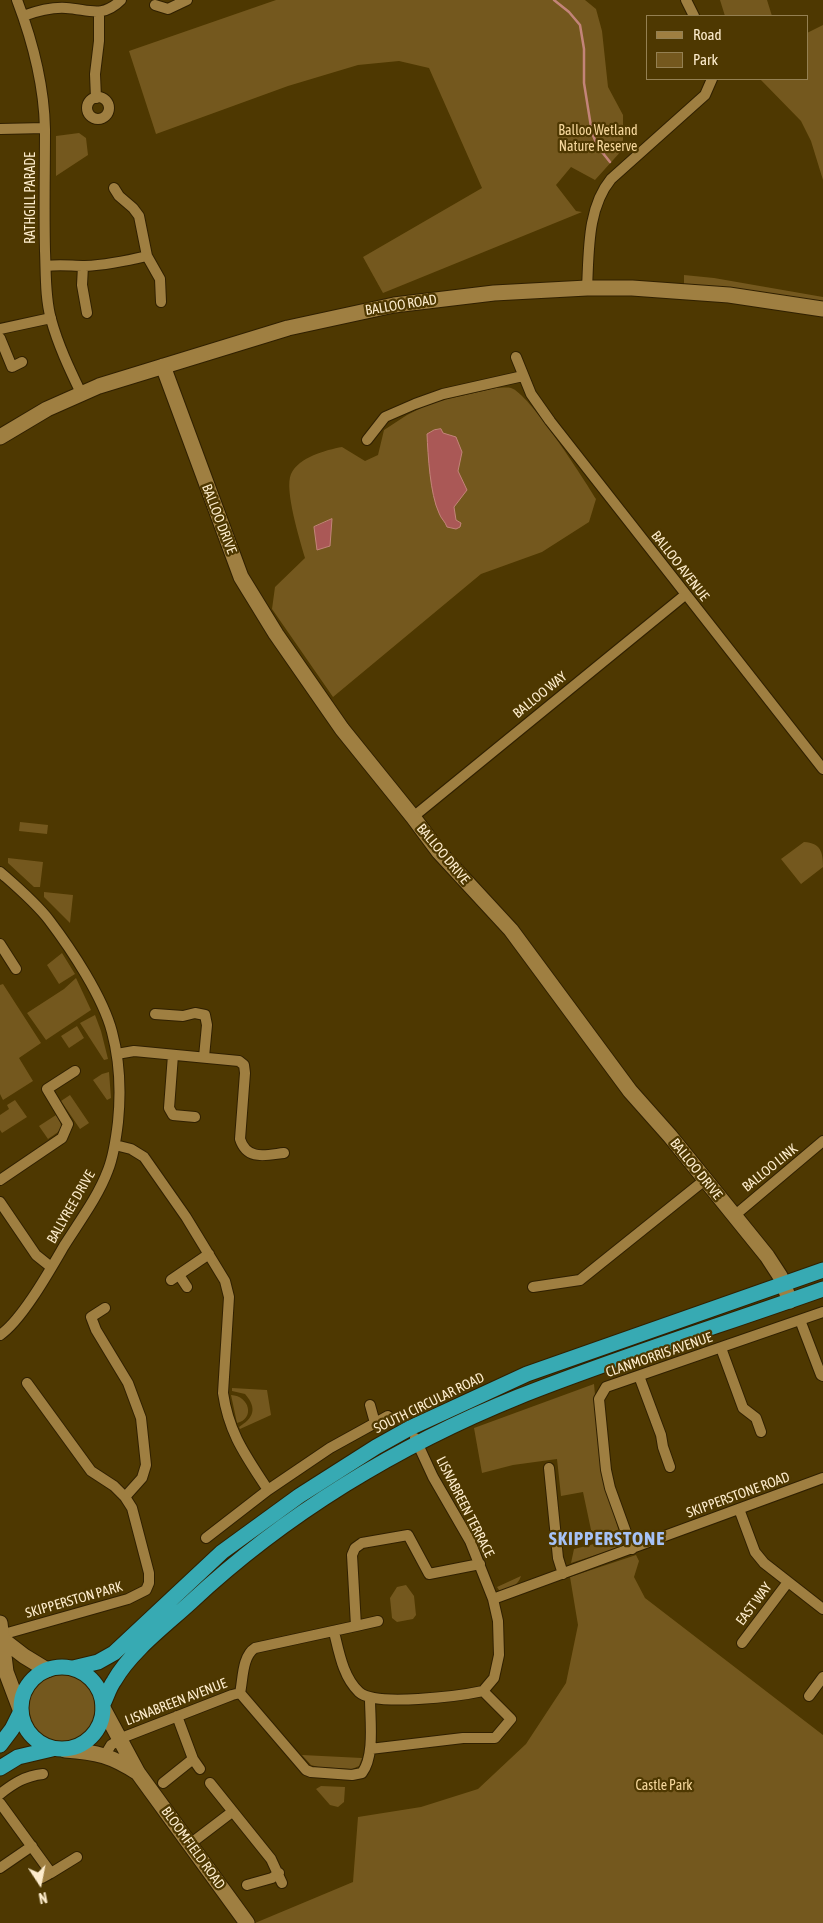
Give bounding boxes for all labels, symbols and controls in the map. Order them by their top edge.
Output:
legend [646,15,808,80]
text: Road [693,26,722,43]
text: Park [693,51,718,68]
park label: Balloo Wetland Nature Reserve [558,123,638,156]
street label: RATHGILL PARADE [23,152,39,244]
street label: BALLOO ROAD [364,291,438,319]
street label: BALLOO DRIVE [198,482,240,556]
street label: BALLOO AVENUE [647,528,713,604]
street label: BALLOO WAY [510,668,570,722]
street label: BALLOO DRIVE [413,820,473,888]
street label: BALLOO DRIVE [666,1135,726,1203]
street label: BALLOO LINK [739,1141,801,1195]
street label: BALLYREE DRIVE [43,1167,99,1247]
street label: CLANMORRIS AVENUE [603,1329,715,1381]
street label: SOUTH CIRCULAR ROAD [371,1369,487,1437]
street label: LISNABREEN TERRACE [432,1454,498,1560]
street label: SKIPPERSTONE ROAD [684,1469,792,1521]
district label: SKIPPERSTONE [547,1528,667,1550]
street label: SKIPPERSTON PARK [24,1578,124,1622]
street label: EAST WAY [733,1579,775,1629]
street label: LISNABREEN AVENUE [123,1675,229,1729]
park label: Castle Park [635,1778,693,1794]
street label: BLOOMFIELD ROAD [158,1804,228,1892]
north arrow [15,1858,65,1908]
text: N [37,1889,48,1906]

